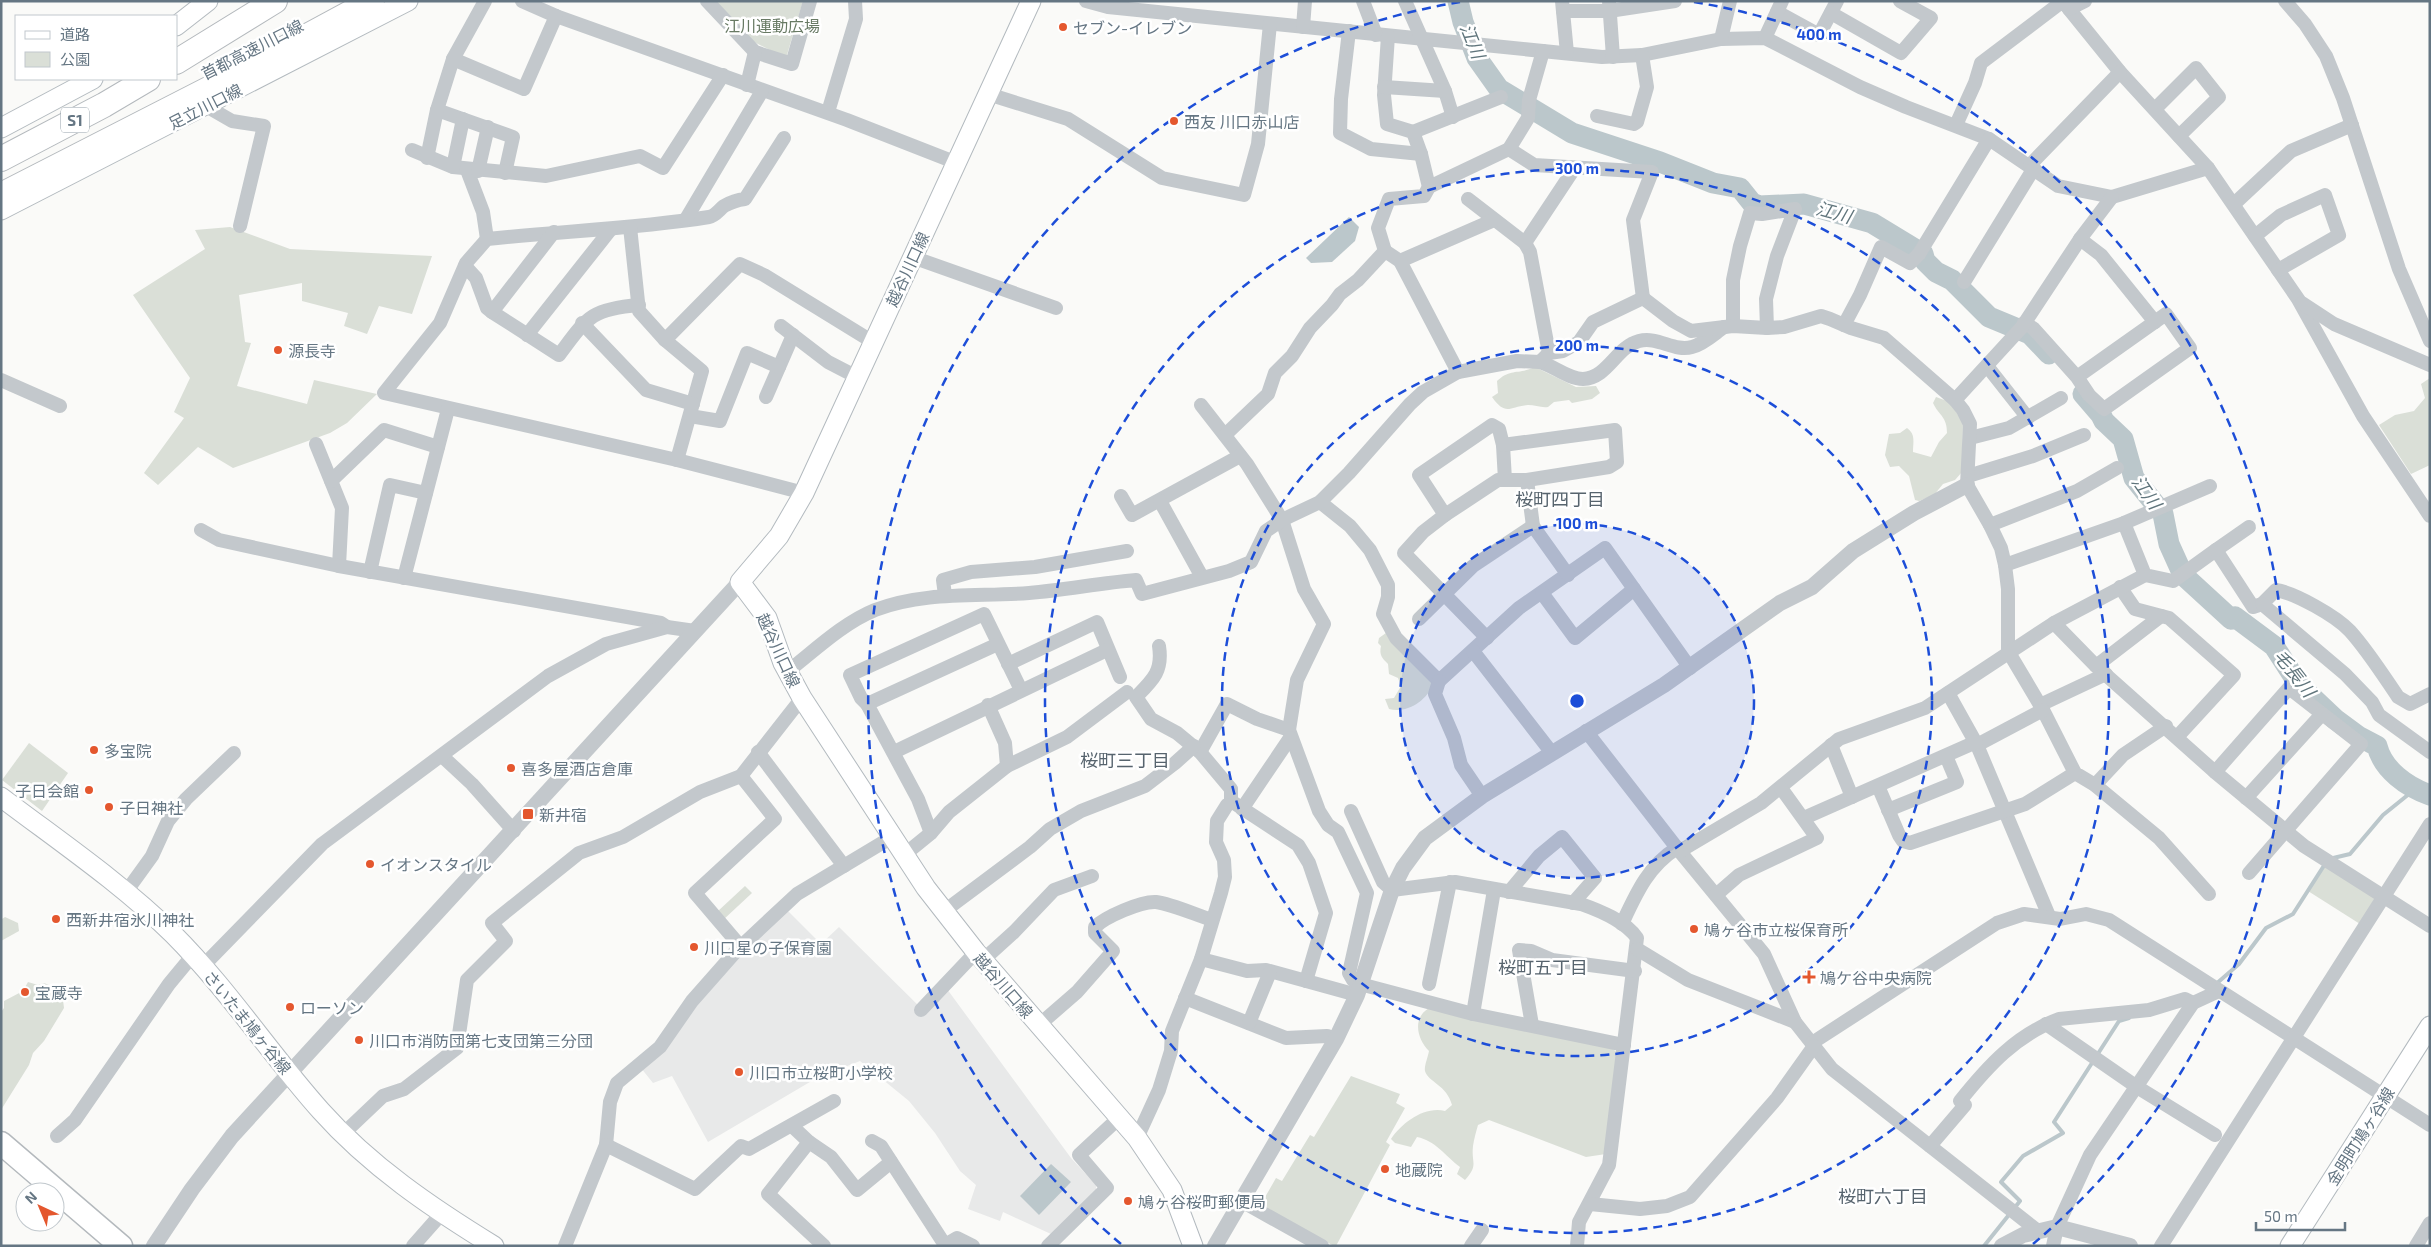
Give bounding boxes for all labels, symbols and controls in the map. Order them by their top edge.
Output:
legend [15,15,178,80]
street label: 首都高速川口線 [198,15,306,83]
park label: 江川運動広場 [724,16,820,35]
place label: セブン-イレブン [1073,18,1192,37]
water label: 江川 [1456,20,1491,64]
marker: セブン-イレブン [1057,21,1069,33]
text: 道路 [60,25,90,43]
text: 400 m [1797,25,1841,43]
text: 公園 [60,50,90,68]
street label: 足立川口線 [165,79,245,133]
road number: S1 [61,108,89,132]
place label: 西友 川口赤山店 [1184,112,1300,131]
marker: 西友 川口赤山店 [1168,115,1180,127]
text: 300 m [1555,159,1599,177]
water label: 江川 [1814,197,1856,228]
street label: 越谷川口線 [881,229,933,309]
text: 200 m [1555,336,1599,354]
place label: 源長寺 [288,341,336,360]
marker: 源長寺 [272,344,284,356]
water label: 江川 [2128,471,2167,515]
district label: 桜町四丁目 [1515,488,1605,510]
text: 100 m [1556,514,1598,532]
street label: 越谷川口線 [753,610,805,690]
water label: 毛長川 [2270,645,2322,703]
centre of rings [1568,692,1586,710]
place label: 多宝院 [104,741,152,760]
marker: 多宝院 [88,744,100,756]
district label: 桜町三丁目 [1080,749,1170,771]
place label: 喜多屋酒店倉庫 [521,759,633,778]
marker: 喜多屋酒店倉庫 [505,762,517,774]
place label: 子日会館 [15,781,79,800]
marker: 子日会館 [83,784,95,796]
place label: 子日神社 [119,798,183,817]
marker: 子日神社 [103,801,115,813]
place label: 新井宿 [539,805,587,824]
marker: 新井宿 [521,807,535,821]
place label: イオンスタイル [380,855,492,874]
marker: イオンスタイル [364,858,376,870]
place label: 西新井宿氷川神社 [66,910,194,929]
marker: 西新井宿氷川神社 [50,913,62,925]
place label: 鳩ヶ谷市立桜保育所 [1704,920,1848,939]
marker: 鳩ヶ谷市立桜保育所 [1688,923,1700,935]
place label: 川口星の子保育園 [704,938,832,957]
marker: 川口星の子保育園 [688,941,700,953]
street label: 越谷川口線 [971,949,1037,1021]
district label: 桜町五丁目 [1498,956,1588,978]
street label: さいたま鳩ヶ谷線 [200,966,296,1078]
place label: 鳩ケ谷中央病院 [1820,968,1932,987]
marker: 鳩ケ谷中央病院 [1802,970,1816,984]
place label: 宝蔵寺 [35,983,83,1002]
marker: 宝蔵寺 [19,986,31,998]
place label: ローソン [300,998,364,1017]
marker: ローソン [284,1001,296,1013]
place label: 川口市消防団第七支団第三分団 [369,1031,593,1050]
marker: 川口市消防団第七支団第三分団 [353,1034,365,1046]
place label: 川口市立桜町小学校 [749,1063,893,1082]
marker: 川口市立桜町小学校 [733,1066,745,1078]
street label: 金明町鳩ヶ谷線 [2322,1083,2398,1189]
place label: 地蔵院 [1395,1160,1443,1179]
marker: 地蔵院 [1379,1163,1391,1175]
north arrow [15,1182,65,1232]
district label: 桜町六丁目 [1838,1185,1928,1207]
text: N [21,1188,40,1207]
place label: 鳩ヶ谷桜町郵便局 [1138,1192,1266,1211]
marker: 鳩ヶ谷桜町郵便局 [1122,1195,1134,1207]
scale bar [2256,1200,2345,1232]
text: 50 m [2264,1207,2298,1225]

